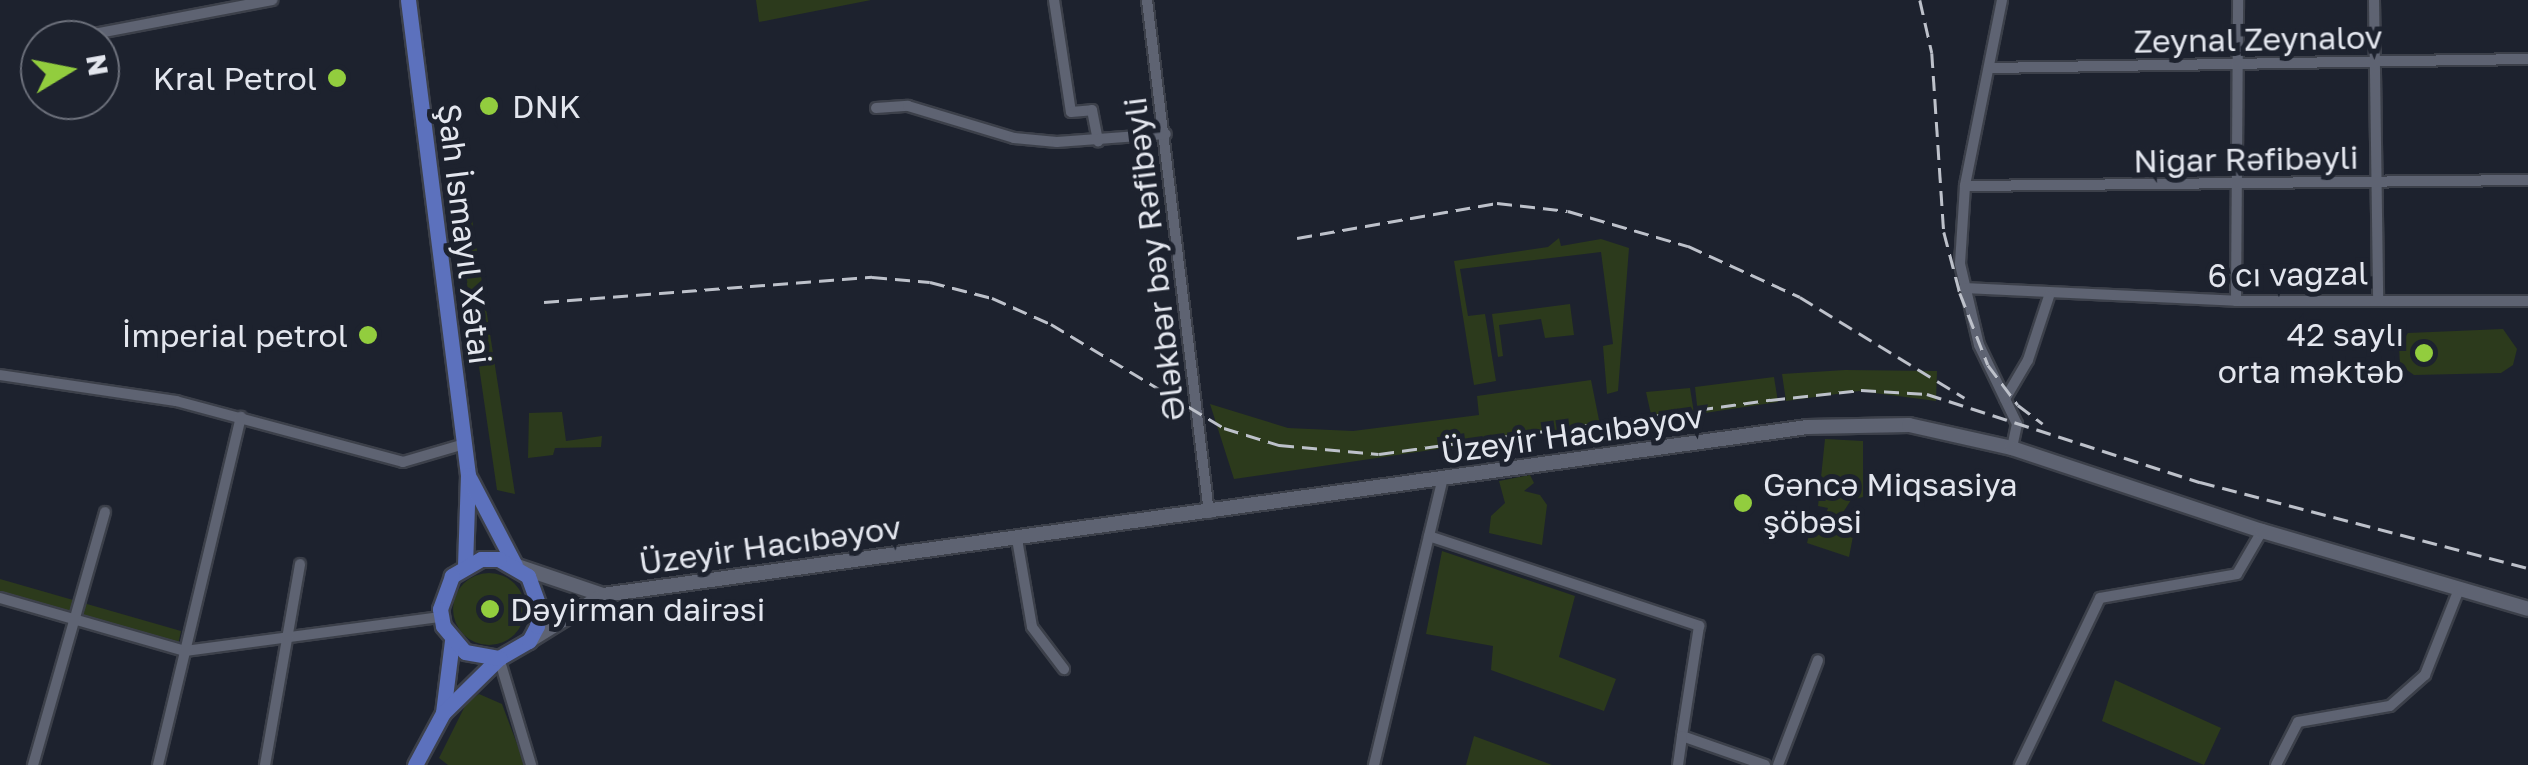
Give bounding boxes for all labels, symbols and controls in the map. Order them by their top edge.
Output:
street label: Zeynal Zeynalov [2133,18,2383,60]
north arrow [20,20,120,120]
text: N [80,52,116,78]
place label: Kral Petrol [153,59,317,97]
marker: Kral Petrol [326,67,348,89]
place label: DNK [512,87,581,125]
marker: DNK [476,93,502,119]
street label: Ələkbər bəy Rəfibəyli [1115,95,1193,423]
street label: Şah İsmayıl Xətai [430,102,500,366]
street label: Nigar Rəfibəyli [2133,138,2359,180]
street label: 6 cı vağzal [2207,253,2369,295]
place label: İmperial petrol [121,316,348,354]
place label: 42 saylı orta məktəb [2218,316,2404,391]
marker: İmperial petrol [357,324,379,346]
marker: 42 saylı orta məktəb [2413,342,2435,364]
street label: Üzeyir Hacıbəyov [1438,397,1706,471]
place label: Gəncə Miqsasiya şöbəsi [1763,466,2018,541]
marker: Gəncə Miqsasiya şöbəsi [1732,492,1754,514]
street label: Üzeyir Hacıbəyov [636,508,904,582]
place label: Dəyirman dairəsi [510,590,765,628]
marker: Dəyirman dairəsi [479,598,501,620]

